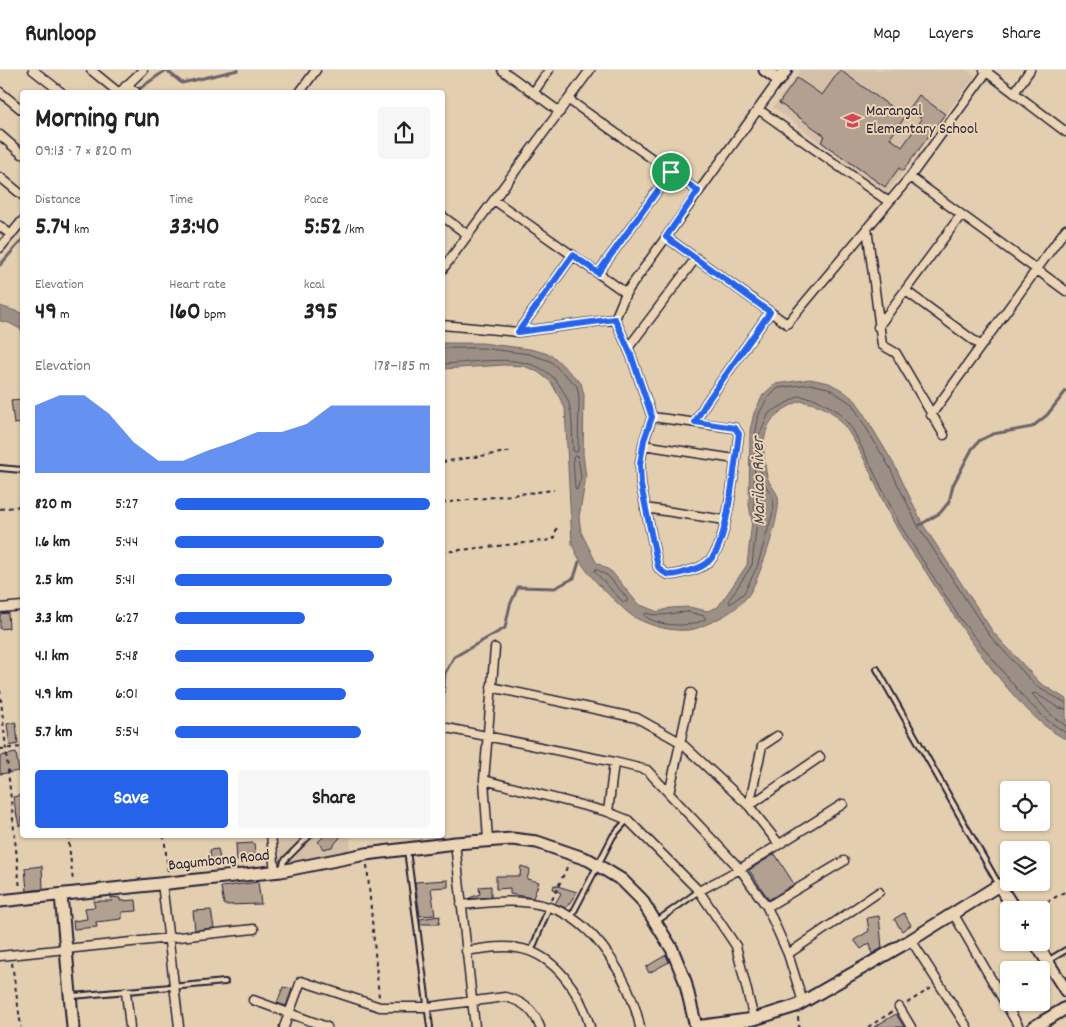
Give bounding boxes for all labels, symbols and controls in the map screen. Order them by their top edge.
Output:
text: Runloop [25,18,96,52]
text: Map [873,22,900,47]
text: Layers [928,22,974,47]
text: Share [1002,22,1041,47]
place label: Marangal Elementary School [866,100,978,141]
text: Morning run [35,101,159,141]
button: share [378,107,430,159]
school or university icon: Marangal Elementary School [842,110,862,130]
text: 09:13 · 7 × 820 m [35,140,132,163]
pin [650,151,692,193]
icon: arrive [657,158,685,186]
text: Distance [35,190,81,210]
text: Time [169,190,193,210]
text: Pace [304,190,328,210]
text: 5.74 [35,210,71,246]
text: 33:40 [169,210,220,246]
text: 5:52 [304,210,342,246]
text: km [71,220,89,240]
text: /km [342,220,364,240]
text: Elevation [35,275,84,295]
text: Heart rate [169,275,226,295]
text: kcal [304,275,325,295]
text: 49 [35,295,57,331]
text: 160 [169,295,201,331]
text: 395 [304,295,338,331]
text: m [57,305,70,325]
text: bpm [201,305,226,325]
text: Elevation [35,355,91,378]
text: 178–185 m [374,355,430,378]
water label: Marilao River [747,434,773,525]
text: 820 m [35,493,72,516]
text: 5:27 [115,493,138,516]
text: 1.6 km [35,531,70,554]
text: 5:44 [115,531,138,554]
text: 2.5 km [35,569,73,592]
text: 5:41 [115,569,135,592]
text: 3.3 km [35,607,73,630]
text: 6:27 [115,607,139,630]
text: 4.1 km [35,645,69,668]
text: 5:48 [115,645,138,668]
text: 4.9 km [35,683,73,706]
text: 6:01 [115,683,138,706]
text: 5.7 km [35,721,72,744]
text: 5:54 [115,721,139,744]
button: Save [35,770,228,828]
button: Share [238,770,430,828]
map controls [1000,781,1050,1011]
button: locate [1000,781,1050,831]
button: layers [1000,841,1050,891]
street label: Bagumbong Road [167,844,271,878]
button: + [1000,901,1050,951]
button: − [1000,961,1050,1011]

